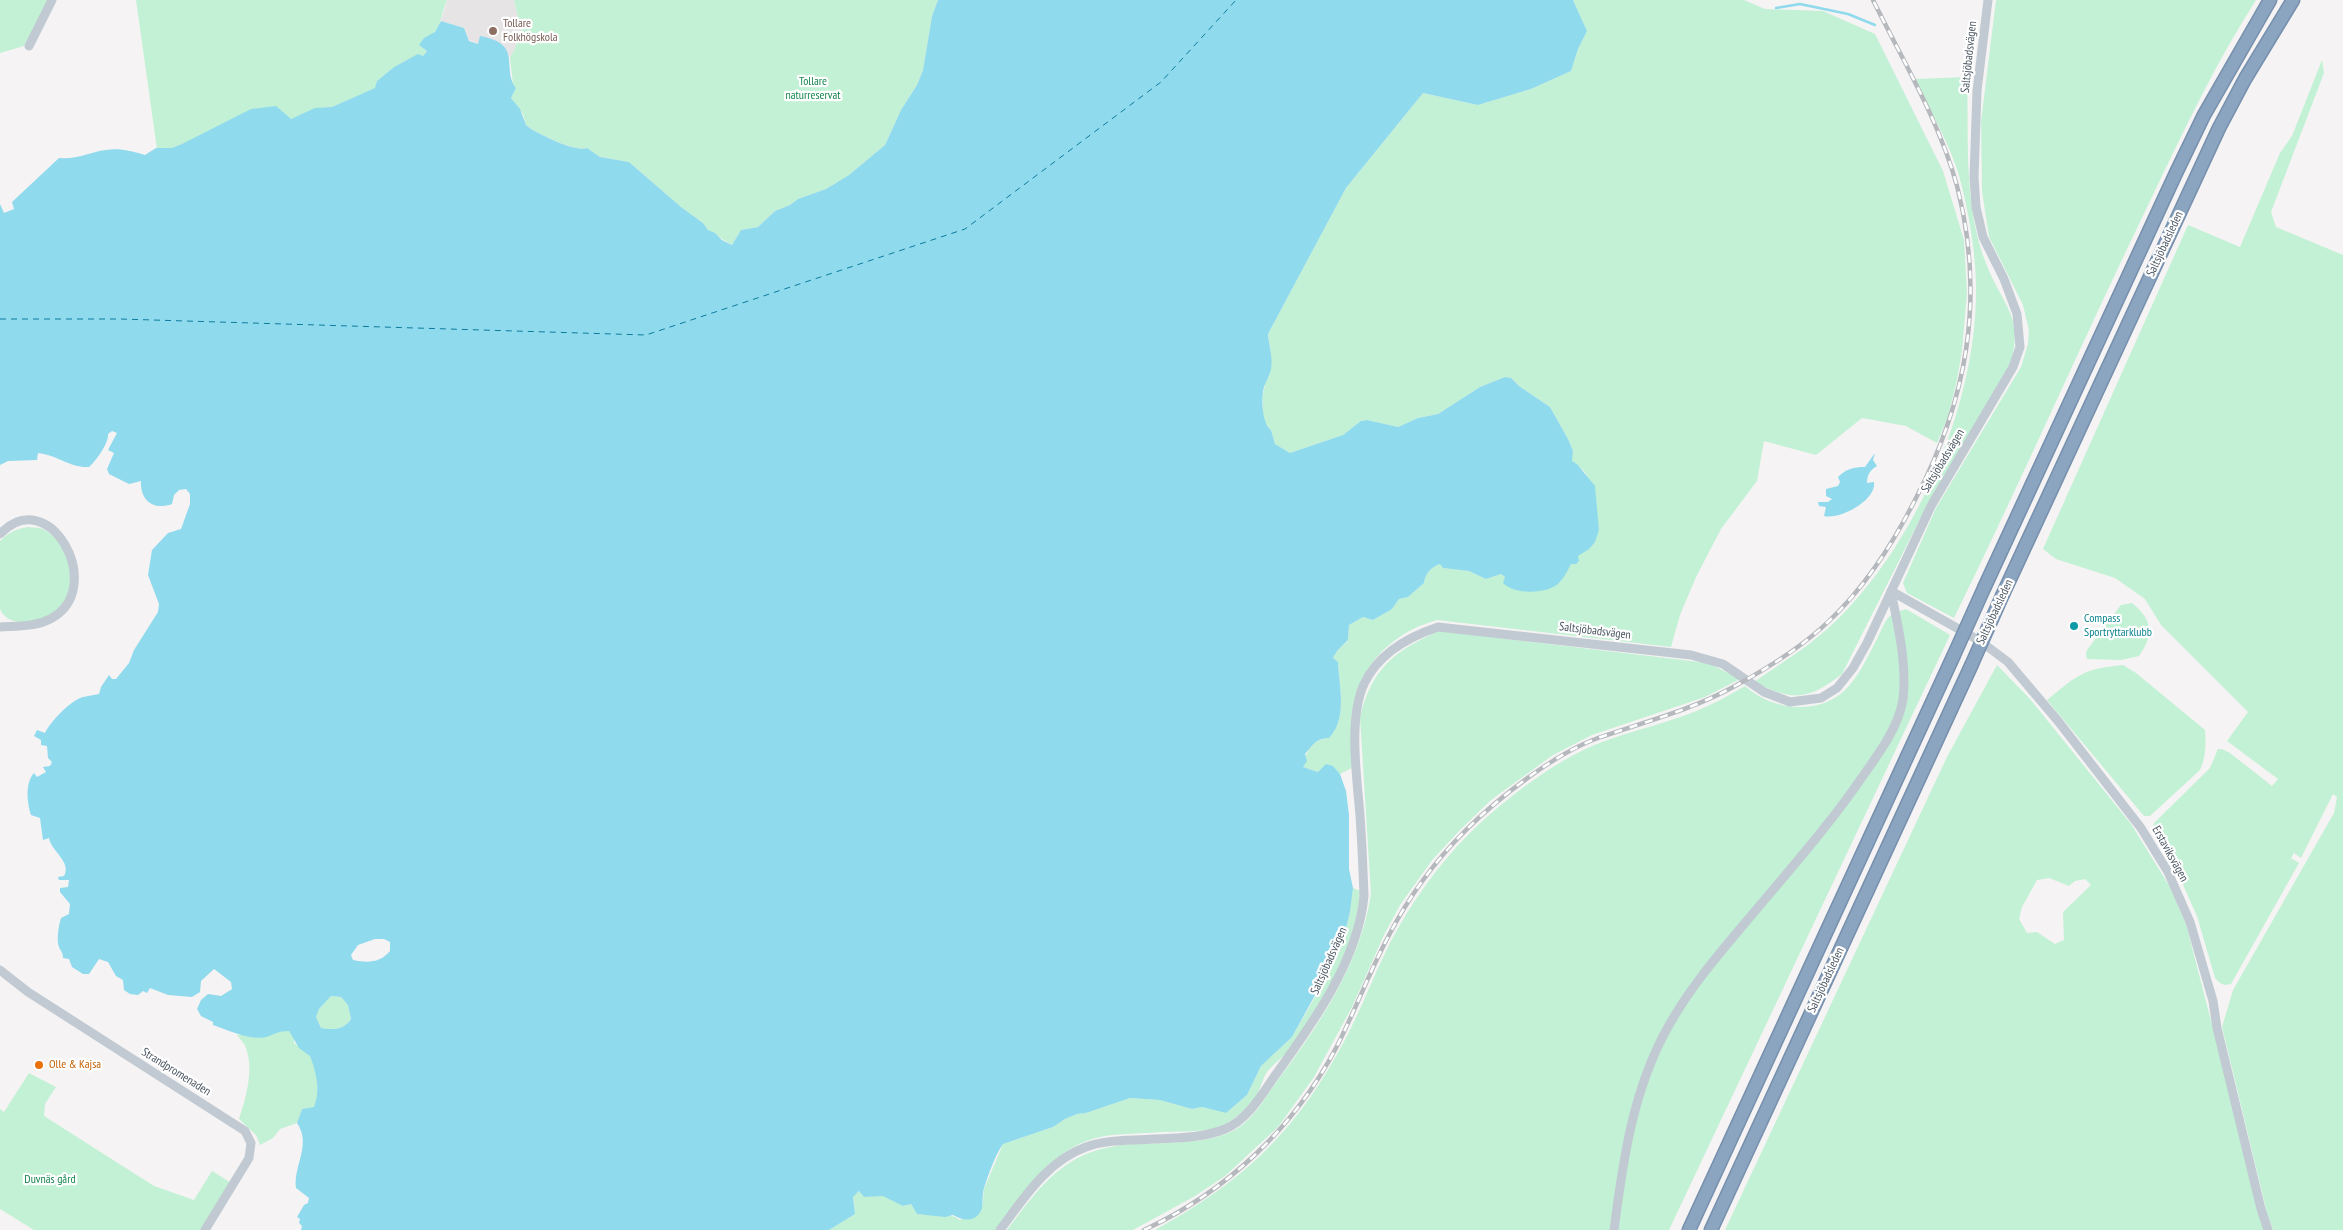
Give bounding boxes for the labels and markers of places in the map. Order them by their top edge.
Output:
place label: Tollare Folkhögskola [503,17,558,45]
marker: Tollare Folkhögskola [487,25,499,37]
place label: Compass Sportryttarklubb [2084,612,2152,640]
marker: Compass Sportryttarklubb [2068,620,2080,632]
place label: Olle & Kajsa [49,1058,101,1072]
marker: Olle & Kajsa [33,1059,45,1071]

